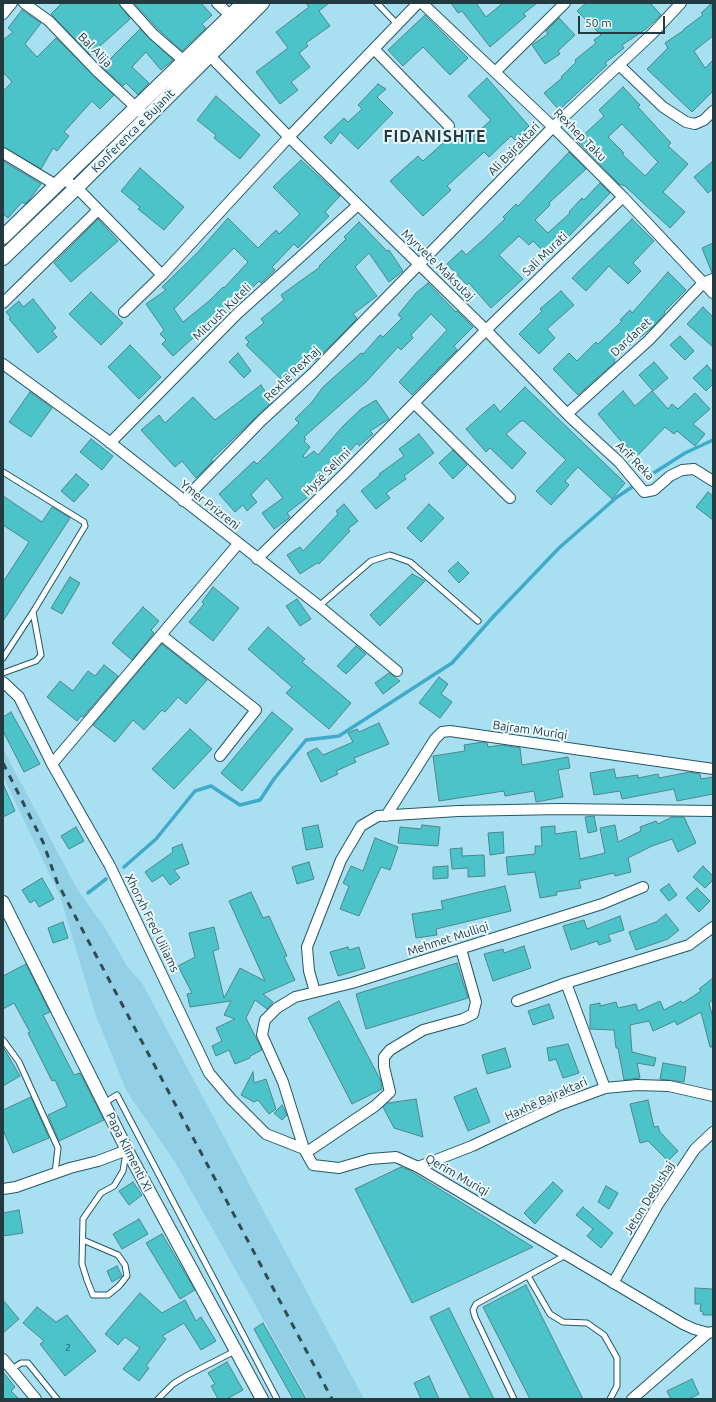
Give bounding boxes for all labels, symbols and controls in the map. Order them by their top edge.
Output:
scale bar [580,8,667,34]
text: 50 m [585,16,612,29]
street label: Bal Alija [75,30,115,70]
street label: Konferenca e Bujanit [88,86,178,176]
street label: Rexhep Taku [551,106,609,164]
street label: Ali Bajraktari [485,119,543,179]
district label: FIDANISHTE [384,127,486,147]
street label: Myrvete Maksutaj [398,226,478,304]
street label: Sali Murati [520,229,570,279]
street label: Mitrush Kuteli [190,281,254,343]
street label: Dardanet [608,314,654,360]
street label: Rexhë Rexhaj [261,344,323,404]
street label: Arif Reka [613,439,657,483]
street label: Hysë Selimi [300,445,354,499]
street label: Ymer Prizreni [177,477,243,533]
street label: Bajram Muriqi [492,718,568,742]
street label: Xhorxh Fred Uiliams [122,871,182,975]
street label: Mehmet Mulliqi [405,919,491,959]
street label: Haxhë Bajraktari [503,1074,589,1124]
street label: Papa Klimenti XI [103,1110,155,1194]
street label: Qerim Muriqi [423,1151,491,1199]
street label: Jeton Dedushaj [621,1159,677,1237]
house number: 2 [65,1342,71,1354]

